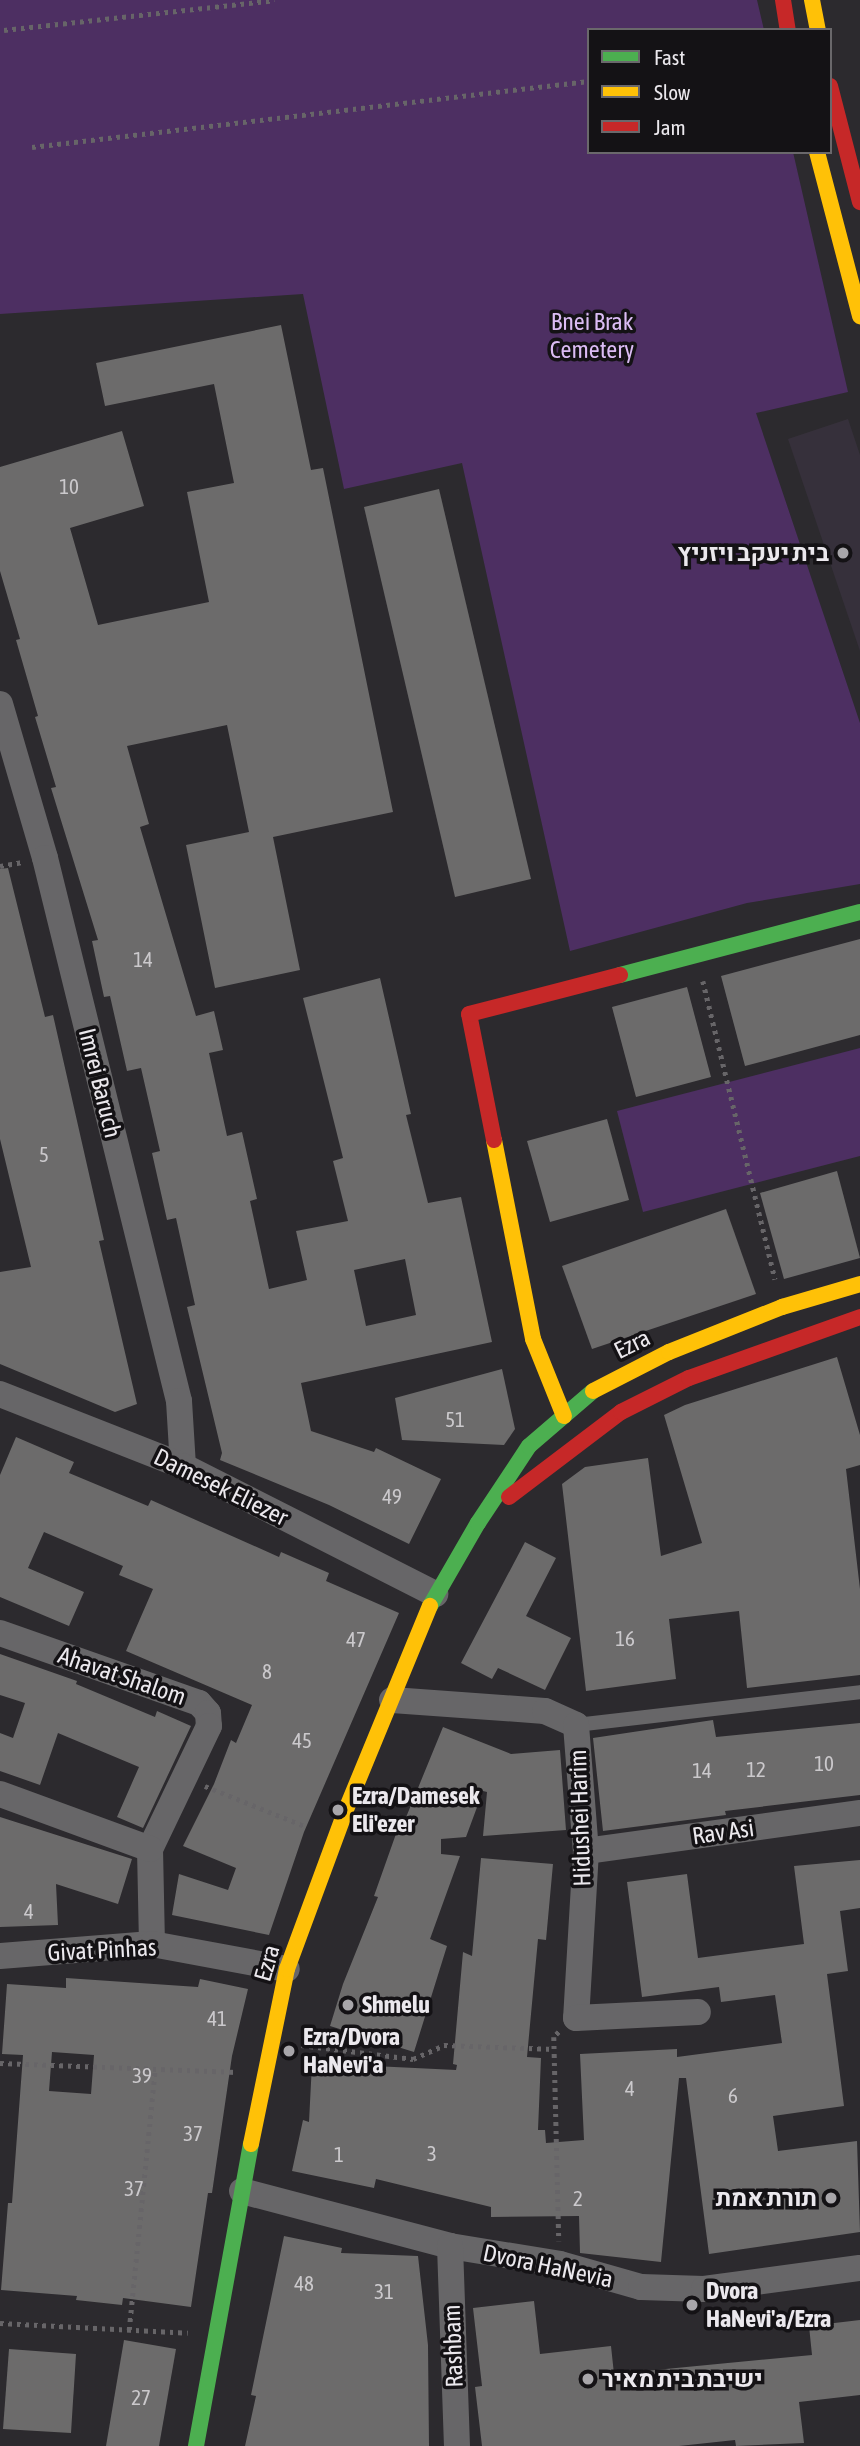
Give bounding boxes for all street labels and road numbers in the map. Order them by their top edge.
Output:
street label: Imrei Baruch [72,1025,128,1141]
street label: Ezra [609,1323,655,1365]
street label: Damesek Eliezer [149,1442,293,1532]
street label: Ahavat Shalom [54,1641,190,1711]
street label: Hidushei Harim [563,1749,597,1887]
street label: Rav Asi [690,1813,756,1851]
street label: Givat Pinhas [47,1933,157,1967]
street label: Ezra [248,1941,286,1985]
street label: Dvora HaNevia [480,2238,616,2294]
street label: Rashbam [437,2304,469,2388]

